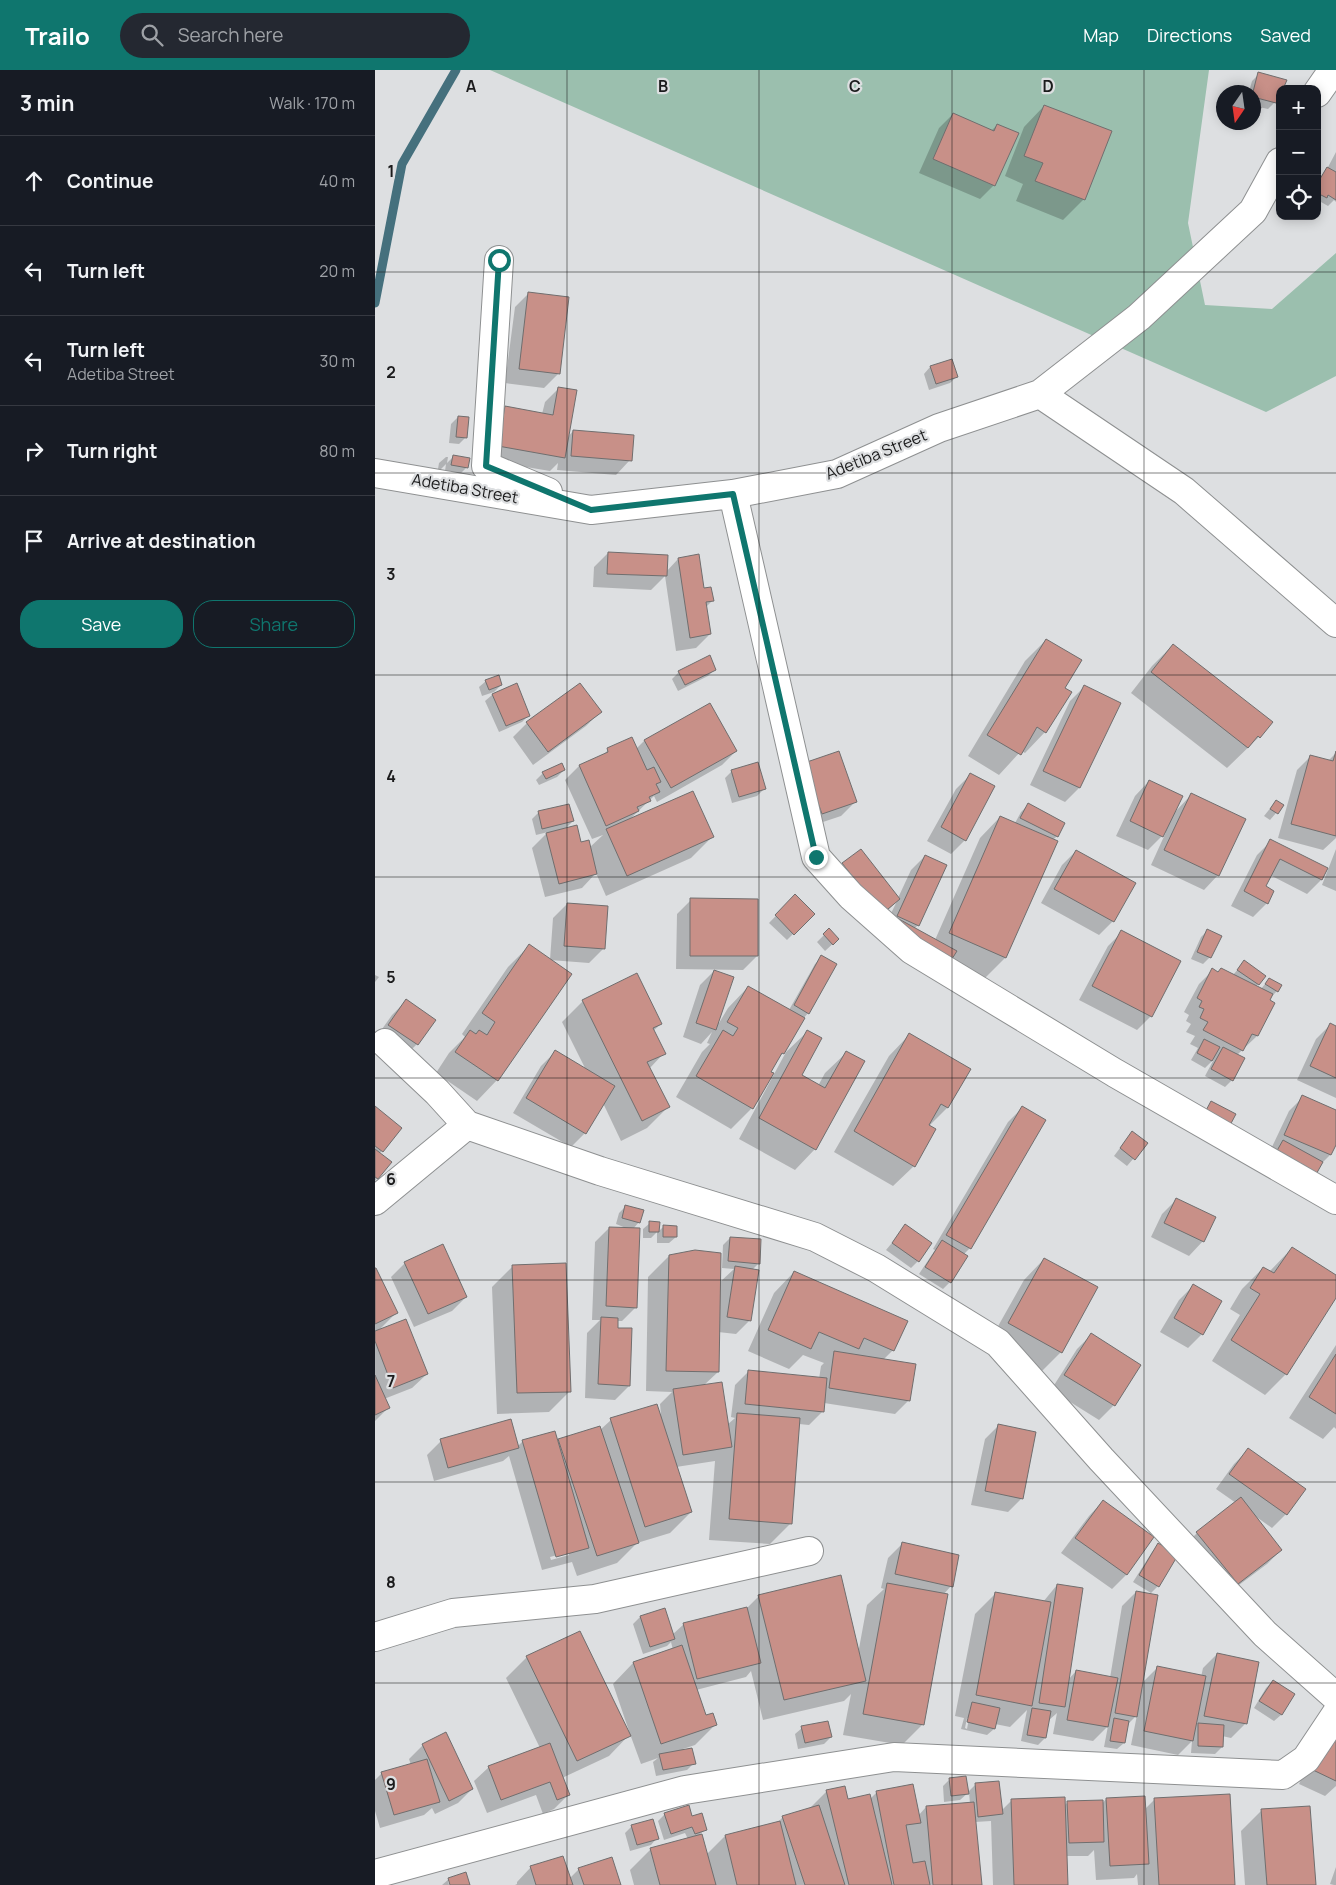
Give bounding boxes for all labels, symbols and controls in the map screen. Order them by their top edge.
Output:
search box [120,13,470,58]
text: Trailo [25,19,90,52]
icon: search [138,21,166,49]
text: Search here [178,22,283,48]
text: Map [1083,23,1119,47]
text: Directions [1147,23,1232,47]
text: Saved [1260,23,1311,47]
text: A [466,75,477,97]
text: B [658,75,668,97]
text: C [849,75,861,97]
text: D [1042,75,1054,97]
north arrow [1216,85,1261,130]
map controls [1276,85,1321,220]
button: + [1276,85,1321,130]
text: 3 min [20,89,74,117]
text: Walk · 170 m [269,92,355,114]
button: − [1276,130,1321,175]
text: 1 [387,160,395,182]
icon: ahead [20,167,48,195]
text: Continue [67,168,153,194]
text: 40 m [319,170,355,192]
button: locate [1276,175,1321,220]
route start [488,249,511,272]
icon: left [20,257,48,285]
text: Turn left [67,258,145,284]
text: 20 m [319,260,355,282]
text: Turn left [67,337,145,363]
icon: left [20,347,48,375]
text: 30 m [320,350,355,372]
text: 2 [386,361,396,383]
text: Adetiba Street [67,363,175,385]
street label: Adetiba Street [822,424,930,484]
icon: right [20,437,48,465]
text: Turn right [67,438,157,464]
text: 80 m [319,440,355,462]
street label: Adetiba Street [410,468,520,508]
icon: arrive [20,527,48,555]
text: Arrive at destination [67,528,256,554]
text: 3 [386,563,396,585]
button: Save [20,600,183,648]
button: Share [193,600,355,648]
text: 4 [386,765,396,787]
route end [805,846,828,869]
text: 5 [386,966,396,988]
text: 6 [386,1168,396,1190]
text: 7 [387,1370,395,1392]
text: 8 [386,1571,396,1593]
text: 9 [386,1773,396,1795]

